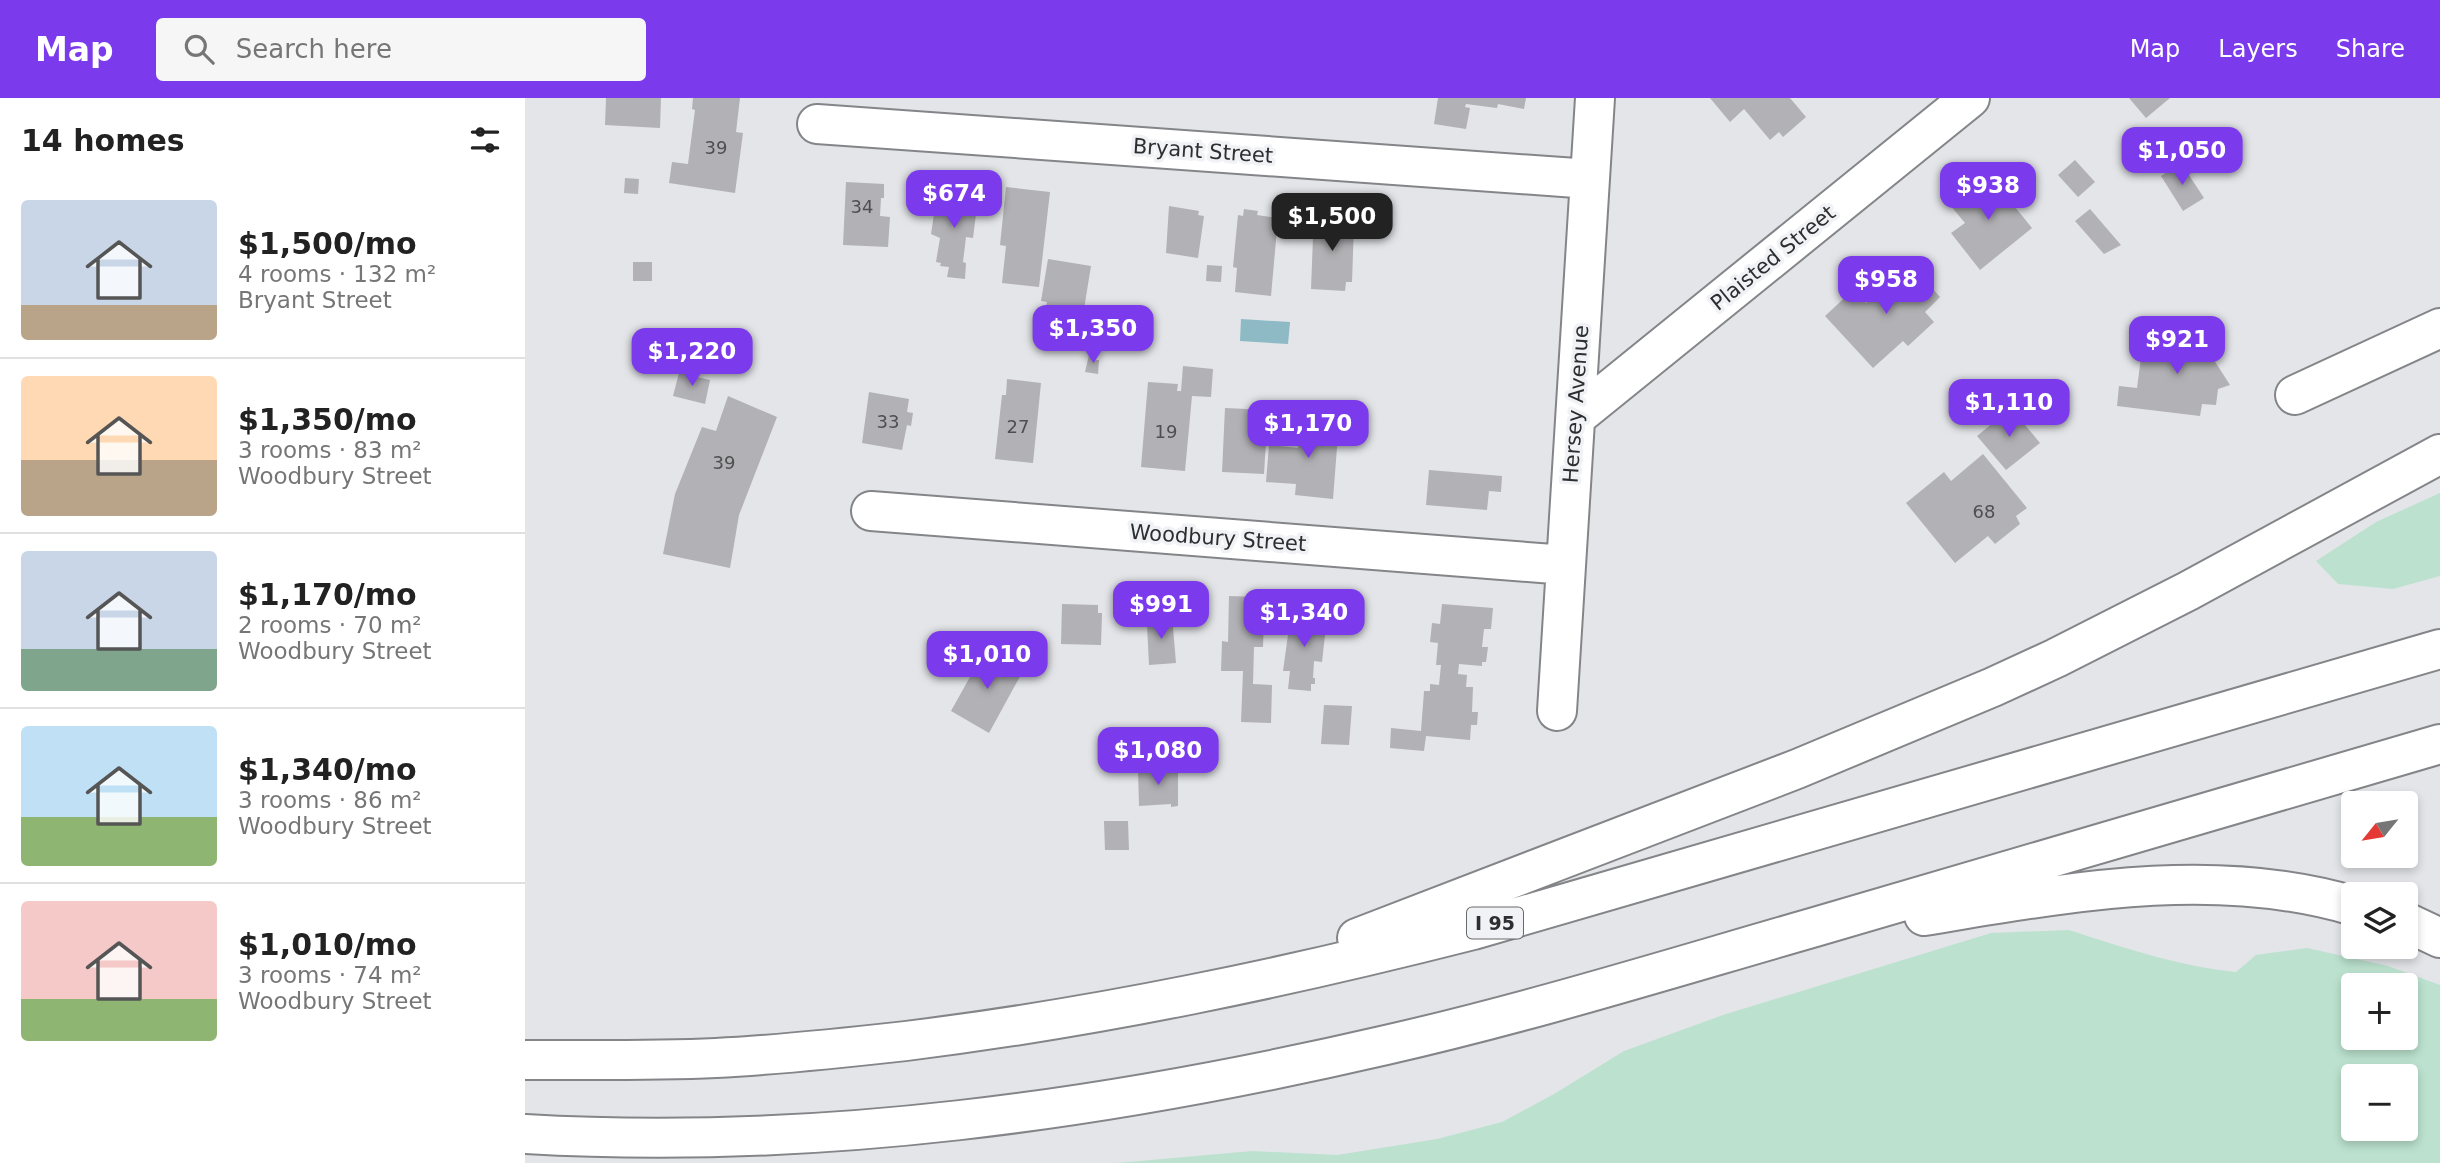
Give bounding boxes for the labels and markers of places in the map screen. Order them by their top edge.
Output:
pin: $1,050 [2125,127,2239,187]
pin: $938 [1947,162,2029,222]
pin: $674 [913,170,995,230]
pin: $1,500 [1275,194,1389,253]
pin: $958 [1845,256,1927,316]
pin: $1,350 [1036,306,1150,365]
pin: $921 [2136,316,2218,376]
pin: $1,220 [635,328,749,388]
pin: $1,110 [1952,380,2066,439]
pin: $1,170 [1251,400,1365,460]
pin: $991 [1120,582,1202,641]
pin: $1,340 [1247,589,1361,649]
pin: $1,010 [930,632,1044,691]
pin: $1,080 [1101,728,1215,787]

